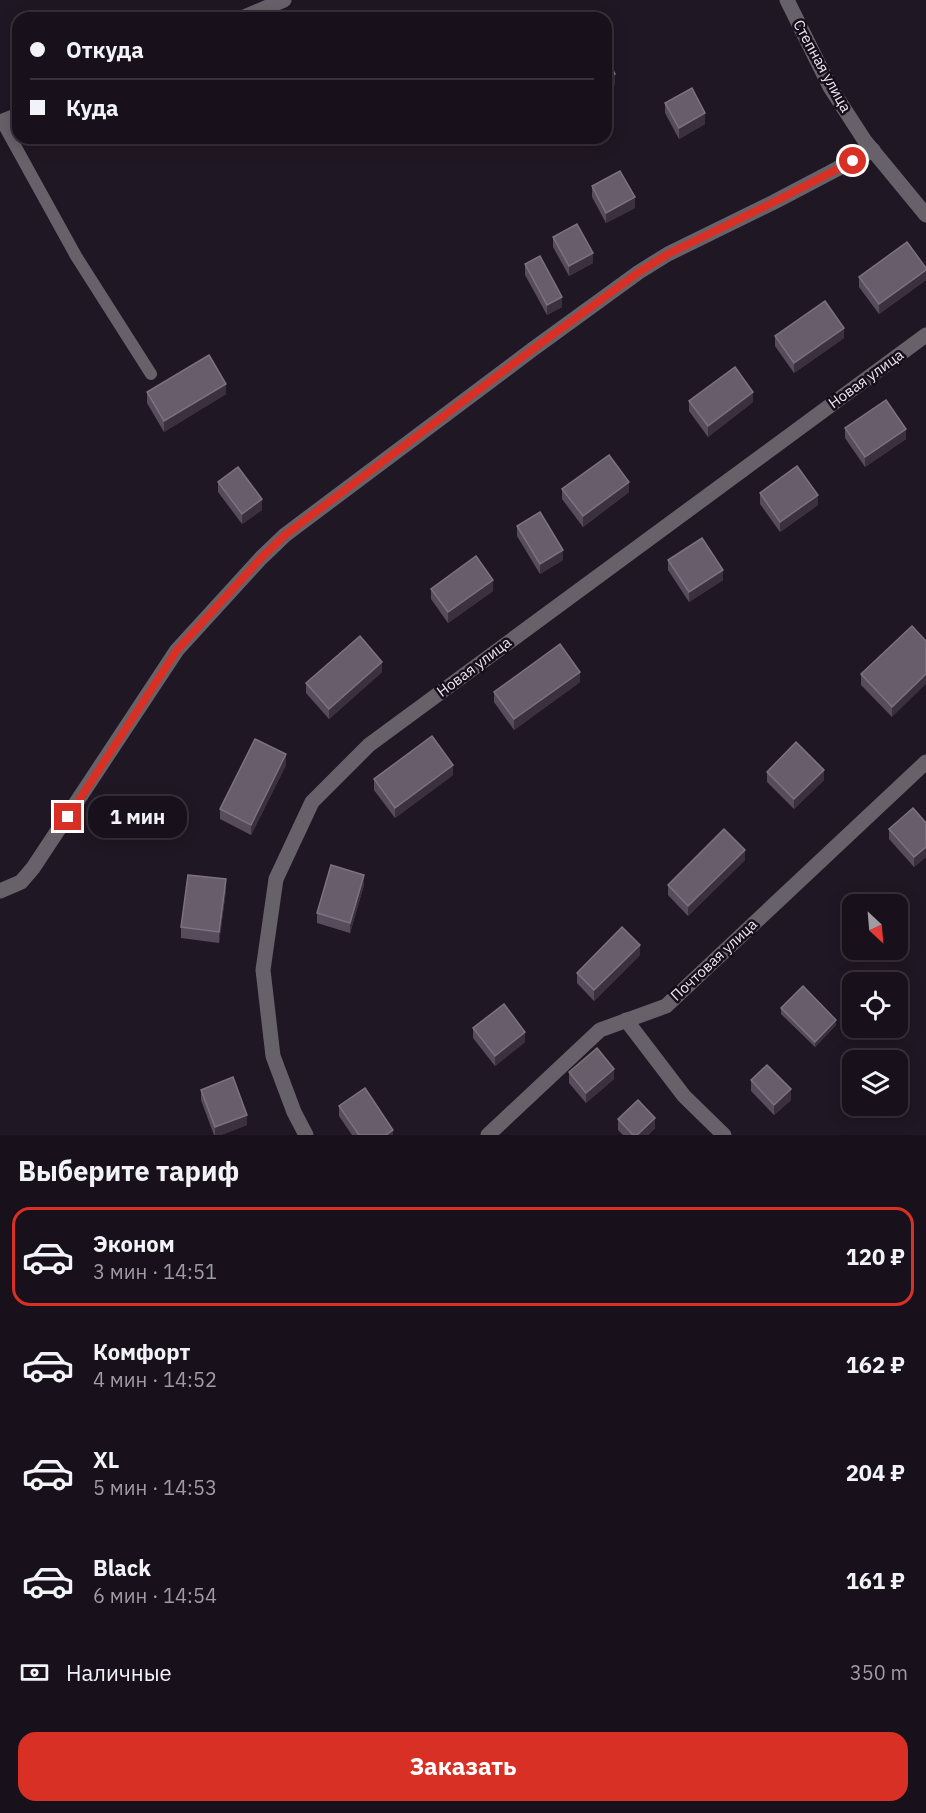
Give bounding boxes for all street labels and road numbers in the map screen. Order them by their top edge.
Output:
street label: Степная улица [789,16,856,115]
street label: Новая улица [824,345,907,412]
street label: Новая улица [433,632,515,701]
street label: Почтовая улица [666,915,761,1005]

